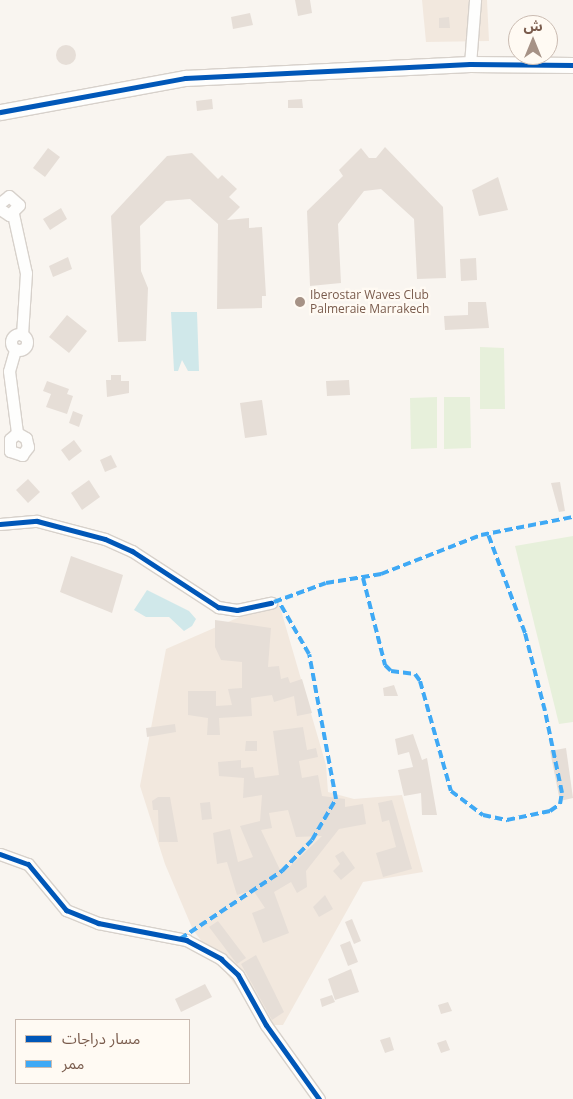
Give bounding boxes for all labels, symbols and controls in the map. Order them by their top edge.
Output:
north arrow [508,15,558,65]
text: ش [523,16,543,35]
place label: Iberostar Waves Club Palmeraie Marrakech [310,288,429,316]
marker: Iberostar Waves Club Palmeraie Marrakech [294,296,306,308]
legend [15,1019,190,1084]
text: مسار دراجات [62,1028,140,1048]
text: ممر [62,1053,85,1073]

